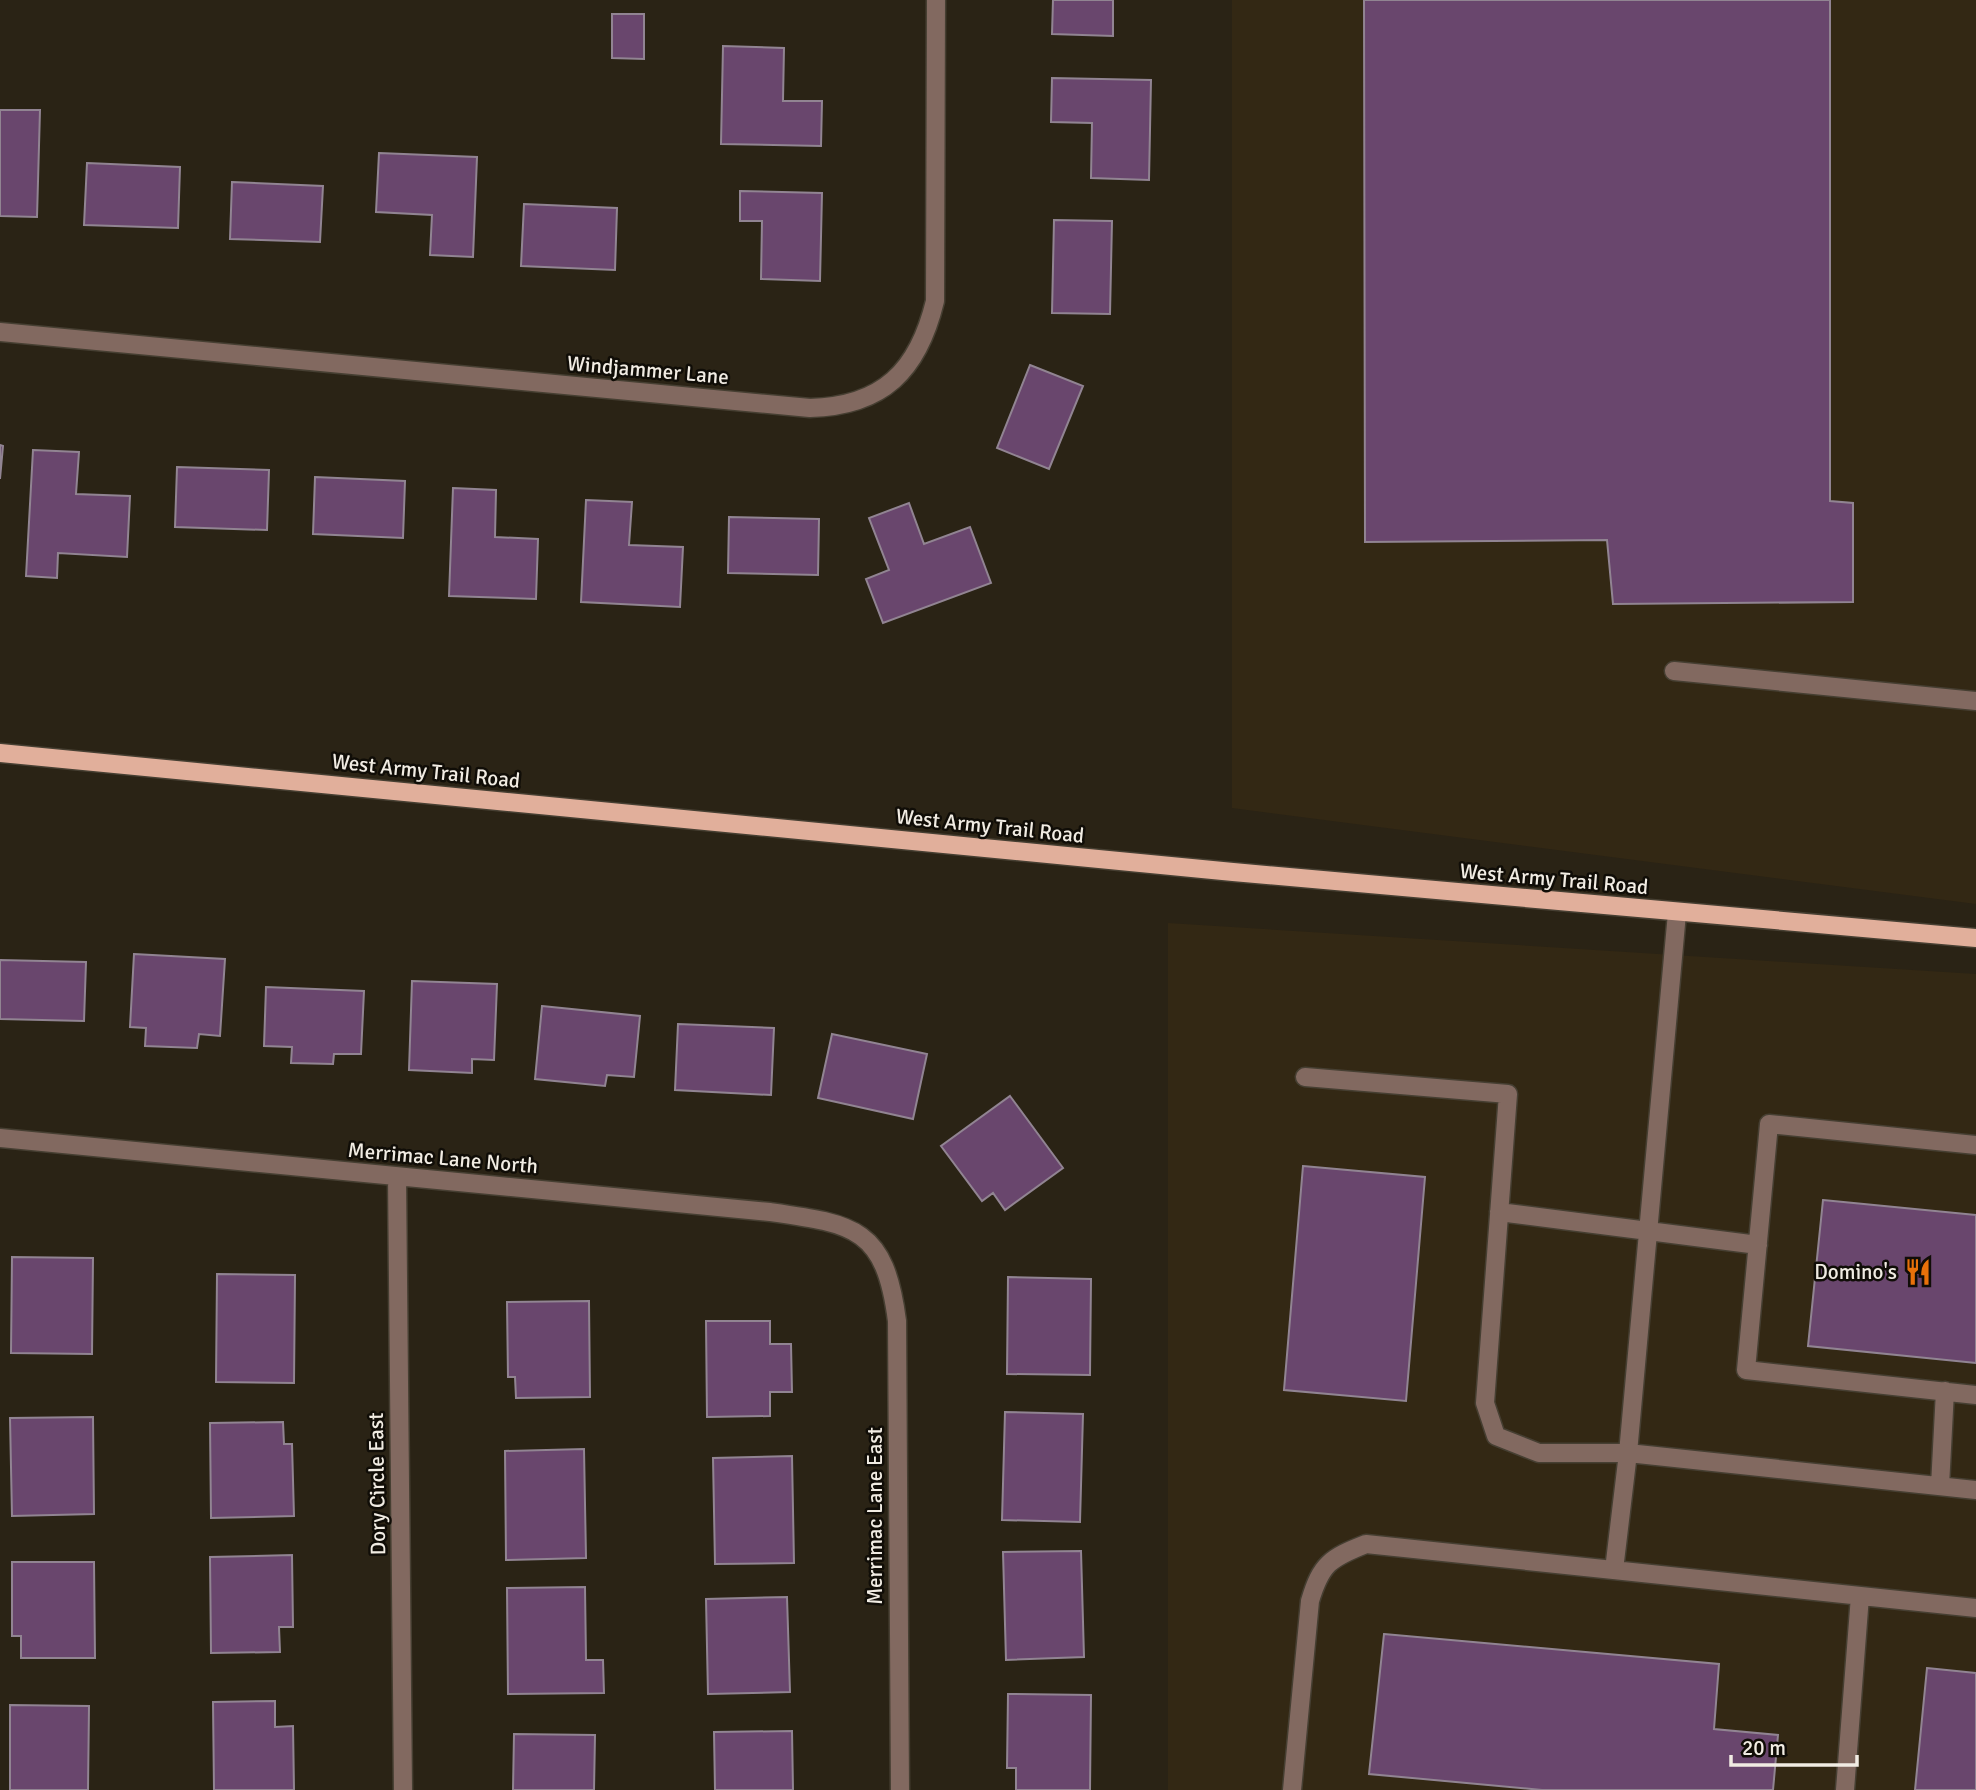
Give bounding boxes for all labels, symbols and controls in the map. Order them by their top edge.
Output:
street label: Windjammer Lane [566,350,730,390]
street label: West Army Trail Road [331,748,521,794]
street label: West Army Trail Road [895,803,1085,849]
street label: West Army Trail Road [1459,858,1649,900]
street label: Merrimac Lane North [347,1137,539,1179]
restaurant icon: Domino's [1903,1257,1933,1287]
place label: Domino's [1814,1259,1897,1285]
street label: Dory Circle East [363,1412,391,1556]
street label: Merrimac Lane East [862,1427,888,1605]
scale bar [1731,1724,1857,1768]
text: 20 m [1742,1735,1786,1761]

